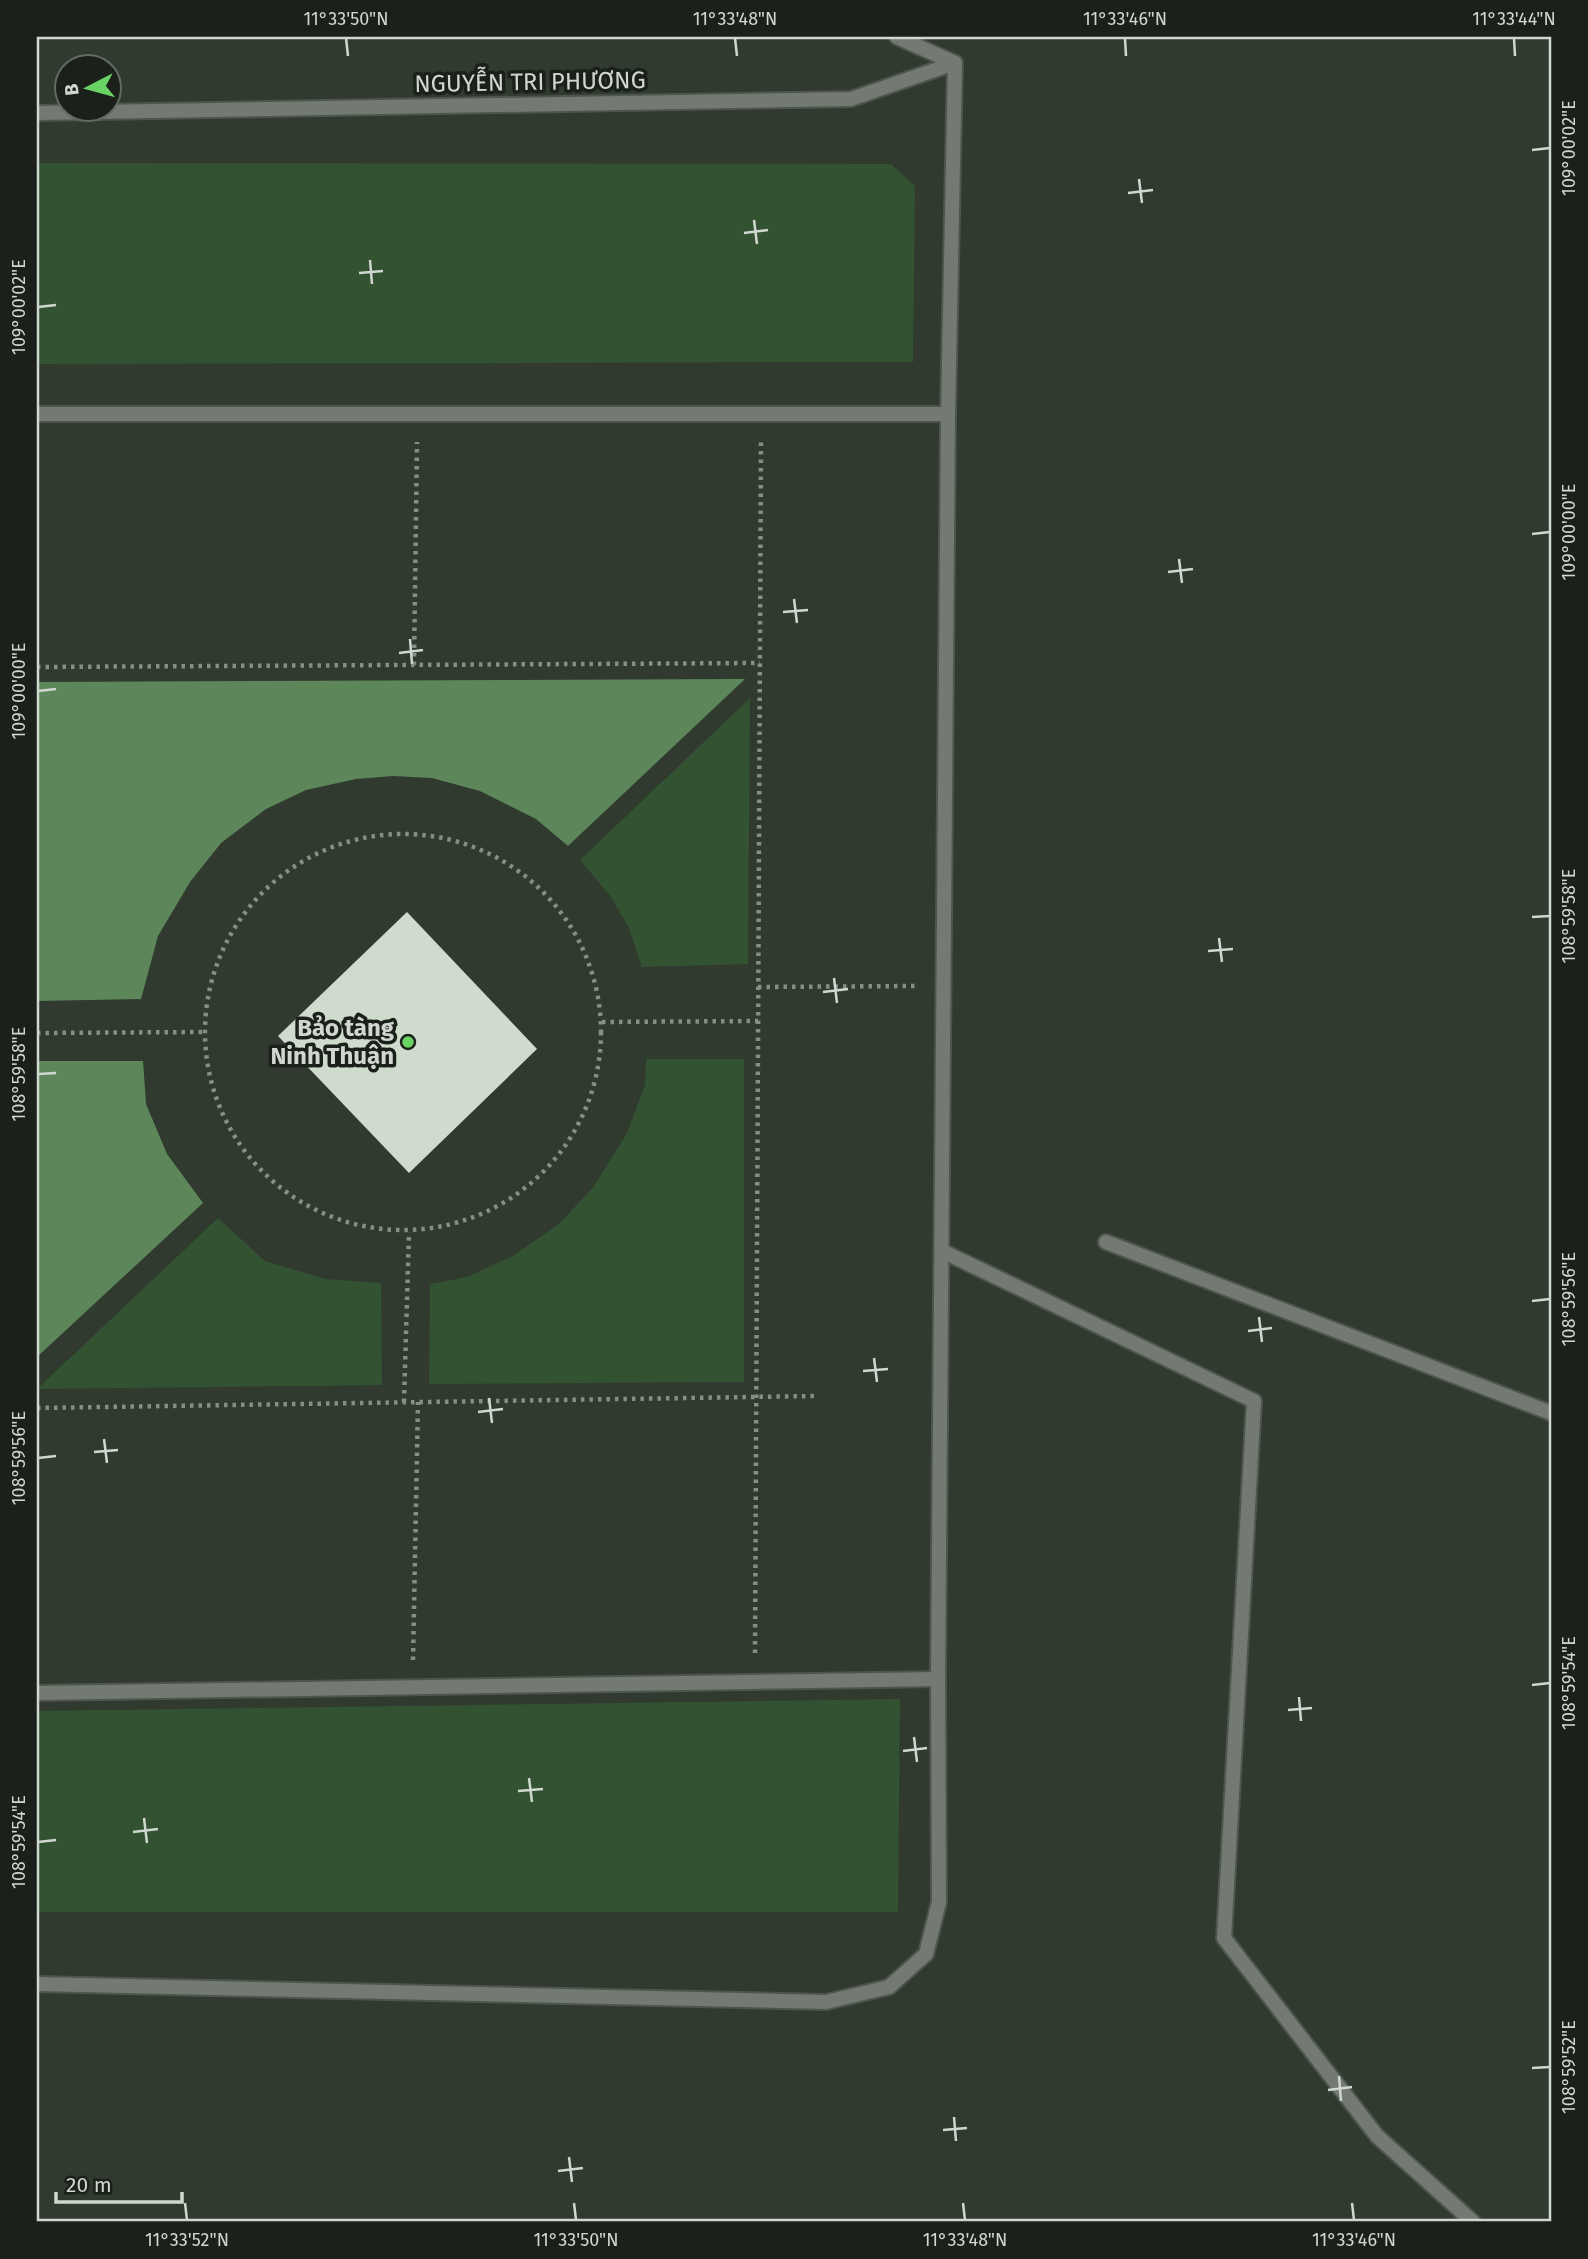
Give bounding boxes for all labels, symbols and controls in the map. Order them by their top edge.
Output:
text: 11°33'50"N [303,8,389,30]
text: 11°33'48"N [693,8,777,30]
text: 11°33'46"N [1083,8,1167,30]
text: 11°33'44"N [1472,8,1556,30]
north arrow [52,52,122,122]
street label: NGUYỄN TRI PHƯƠNG [414,63,646,98]
text: B [60,82,84,97]
text: 109°00'02"E [1558,100,1580,196]
text: 109°00'02"E [8,259,30,355]
text: 109°00'00"E [1558,484,1580,580]
text: 109°00'00"E [8,643,30,739]
text: 108°59'58"E [1558,869,1580,963]
place label: Bảo tàng Ninh Thuận [270,1014,395,1070]
text: 108°59'58"E [8,1027,30,1121]
marker: Bảo tàng Ninh Thuận [400,1034,416,1050]
text: 108°59'56"E [1558,1252,1580,1346]
text: 108°59'56"E [8,1411,30,1505]
text: 108°59'54"E [1558,1636,1580,1730]
text: 108°59'54"E [8,1795,30,1889]
text: 108°59'52"E [1558,2020,1580,2114]
scale bar [56,2161,182,2205]
text: 20 m [66,2172,112,2198]
text: 11°33'52"N [145,2229,229,2251]
text: 11°33'50"N [533,2229,619,2251]
text: 11°33'48"N [923,2229,1007,2251]
text: 11°33'46"N [1312,2229,1396,2251]

